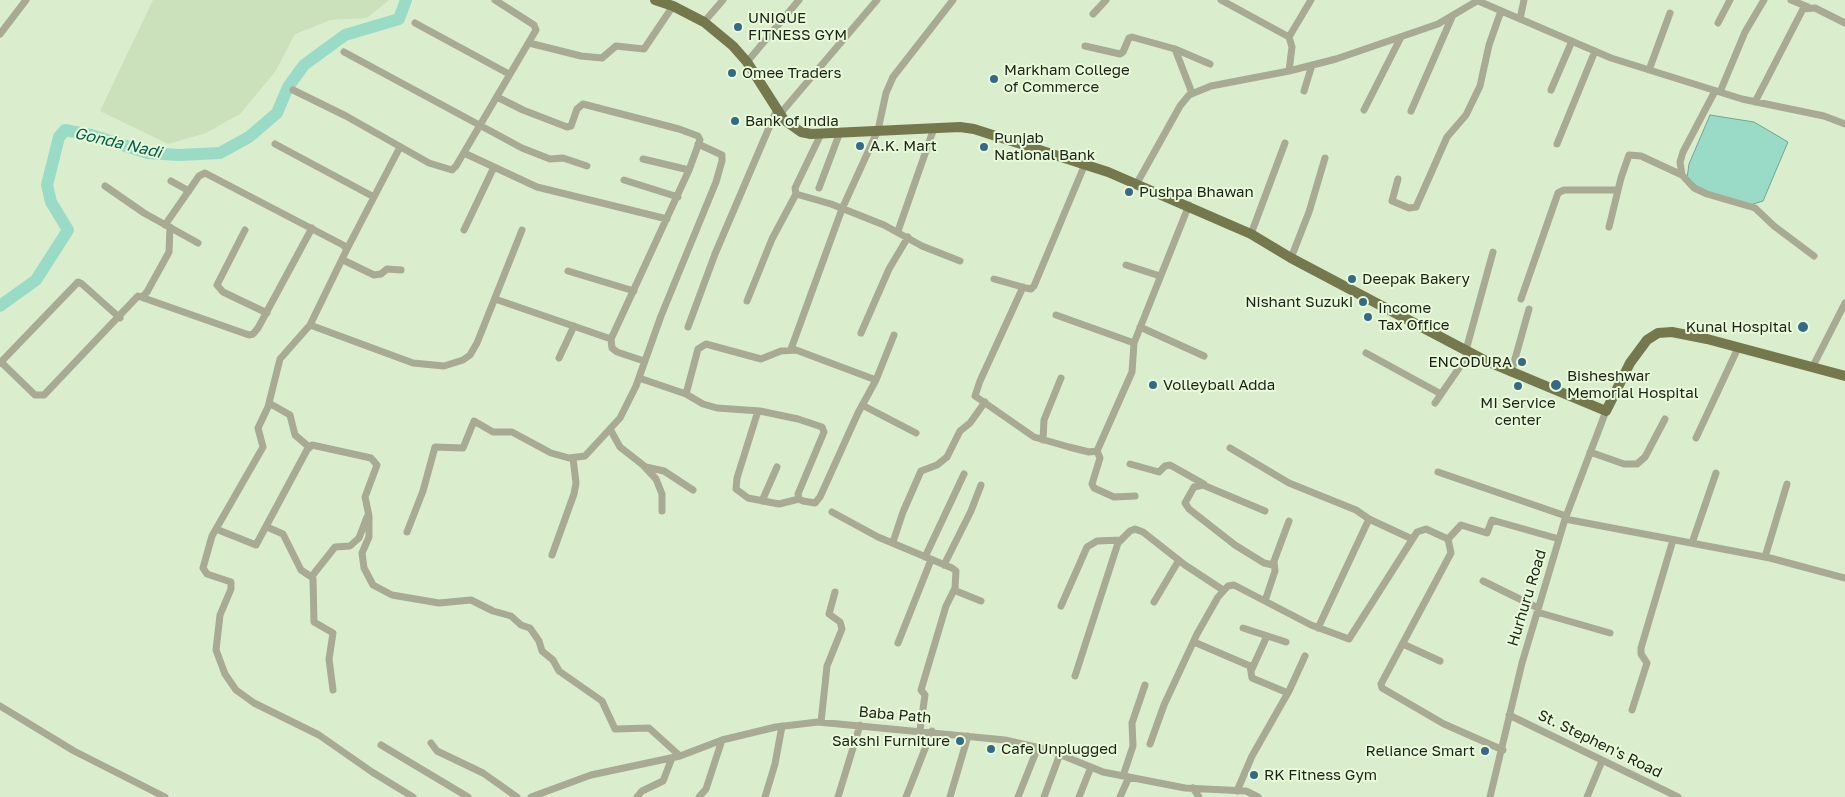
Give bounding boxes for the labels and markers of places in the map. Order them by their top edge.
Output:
place label: UNIQUE FITNESS GYM [748,9,847,44]
marker: UNIQUE FITNESS GYM [732,21,744,33]
place label: Markham College of Commerce [1004,61,1130,96]
place label: Omee Traders [742,64,841,82]
marker: Omee Traders [726,67,738,79]
marker: Markham College of Commerce [988,73,1000,85]
place label: Bank of India [745,112,839,130]
marker: Bank of India [729,115,741,127]
place label: Punjab National Bank [994,129,1095,164]
place label: A.K. Mart [870,137,937,155]
marker: A.K. Mart [854,140,866,152]
marker: Punjab National Bank [978,141,990,153]
place label: Pushpa Bhawan [1139,183,1254,201]
marker: Pushpa Bhawan [1123,186,1135,198]
place label: Deepak Bakery [1362,270,1470,288]
marker: Deepak Bakery [1346,273,1358,285]
place label: Nishant Suzuki [1245,293,1353,311]
marker: Nishant Suzuki [1357,296,1369,308]
place label: Income Tax Office [1378,299,1450,334]
marker: Income Tax Office [1362,311,1374,323]
place label: Kunal Hospital [1686,318,1792,336]
marker: Kunal Hospital [1796,320,1810,334]
place label: ENCODURA [1428,353,1512,371]
marker: ENCODURA [1516,356,1528,368]
place label: Bisheshwar Memorial Hospital [1567,367,1699,402]
place label: Volleyball Adda [1163,376,1275,394]
marker: Bisheshwar Memorial Hospital [1549,378,1563,392]
marker: Volleyball Adda [1147,379,1159,391]
marker: MI Service center [1512,380,1524,392]
place label: MI Service center [1480,394,1556,429]
place label: Sakshi Furniture [832,732,950,750]
marker: Sakshi Furniture [954,735,966,747]
place label: Cafe Unplugged [1001,740,1117,758]
place label: Reliance Smart [1366,742,1475,760]
marker: Cafe Unplugged [985,743,997,755]
marker: Reliance Smart [1479,745,1491,757]
place label: RK Fitness Gym [1264,766,1377,784]
marker: RK Fitness Gym [1248,769,1260,781]

